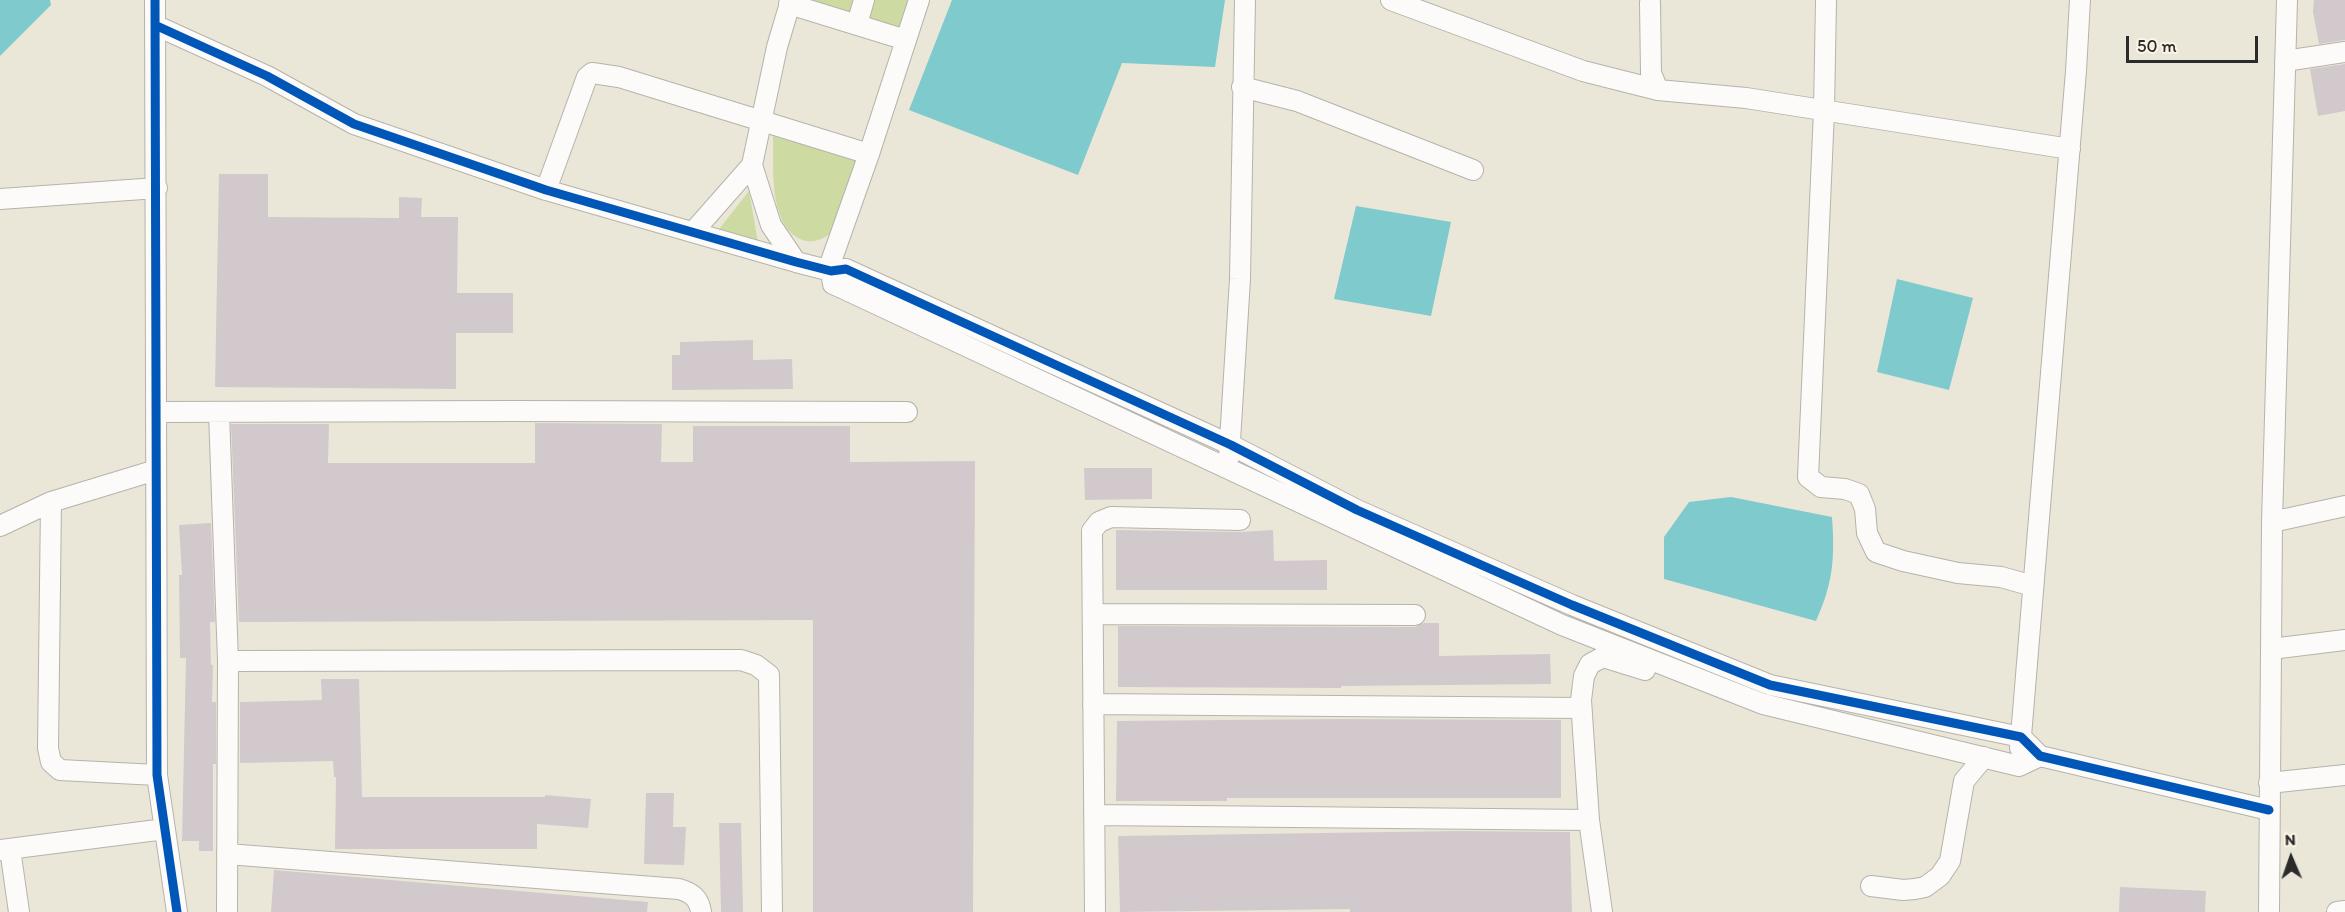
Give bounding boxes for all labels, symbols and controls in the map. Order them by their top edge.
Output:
scale bar [2129,24,2261,62]
text: 50 m [2137,35,2177,57]
north arrow [2261,828,2321,888]
text: N [2285,830,2296,849]

